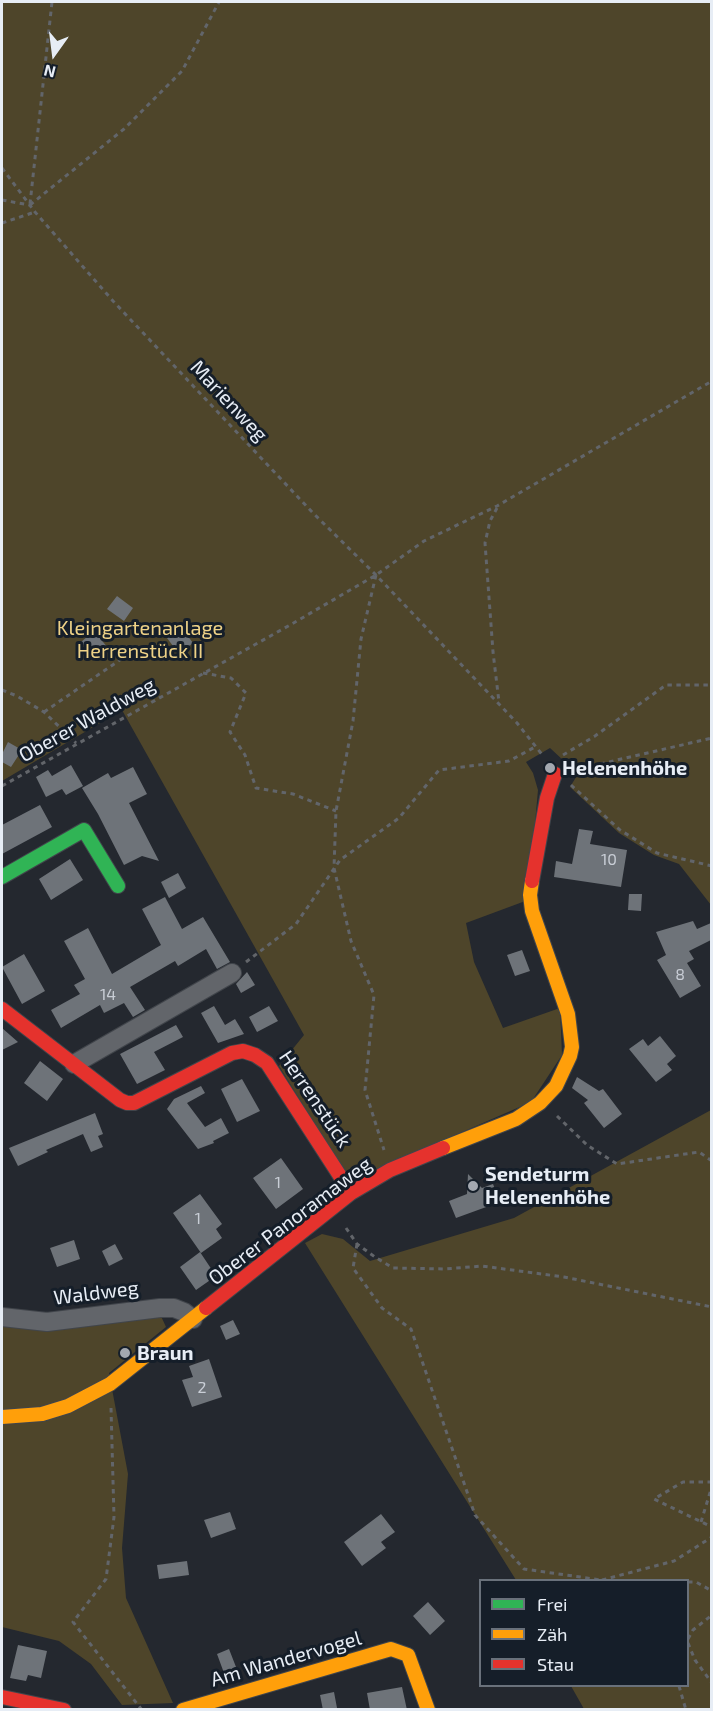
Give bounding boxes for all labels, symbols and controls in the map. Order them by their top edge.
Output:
north arrow [24,24,84,84]
text: N [42,61,57,83]
street label: Marienweg [185,355,273,447]
park label: Kleingartenanlage Herrenstück II [57,616,223,663]
street label: Oberer Waldweg [15,673,159,767]
place label: Helenenhöhe [562,756,687,780]
marker: Helenenhöhe [543,761,557,775]
house number: 10 [601,850,617,870]
house number: 8 [675,965,685,985]
house number: 14 [100,985,116,1005]
street label: Herrenstück [274,1046,356,1152]
street label: Oberer Panoramaweg [204,1152,376,1290]
place label: Sendeturm Helenenhöhe [485,1162,610,1209]
house number: 1 [275,1173,281,1193]
marker: Sendeturm Helenenhöhe [466,1179,480,1193]
house number: 1 [195,1209,201,1229]
street label: Waldweg [52,1276,140,1310]
place label: Braun [137,1341,194,1365]
marker: Braun [118,1346,132,1360]
house number: 2 [198,1378,206,1398]
legend [479,1579,689,1687]
text: Frei [537,1593,568,1615]
text: Zäh [537,1623,568,1645]
street label: Am Wandervogel [208,1626,364,1692]
text: Stau [537,1653,574,1675]

